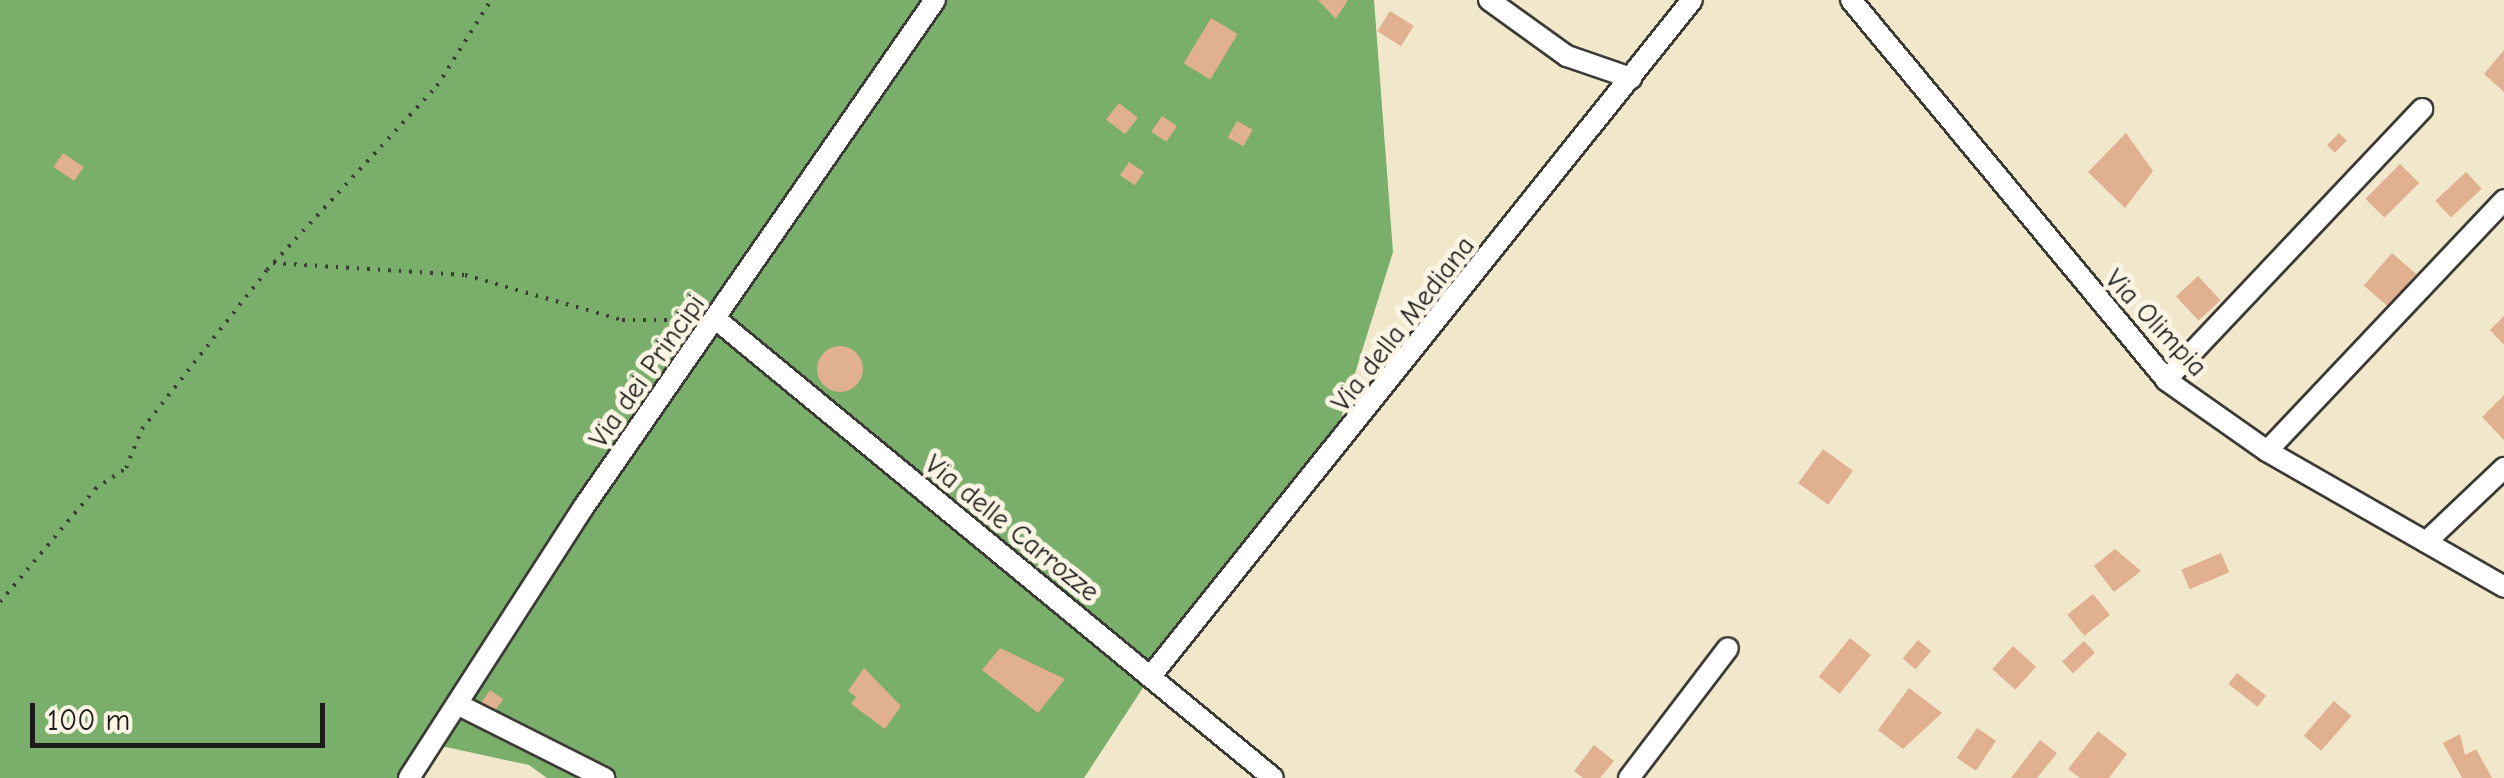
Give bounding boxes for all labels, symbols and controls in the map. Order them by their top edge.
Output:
street label: Via della Mediana [1324,230,1482,418]
street label: Via Olimpia [2098,262,2214,384]
street label: Via dei Principi [582,288,712,454]
street label: Via delle Carrozze [918,447,1106,609]
scale bar [35,683,330,745]
text: 100 m [47,703,130,738]

